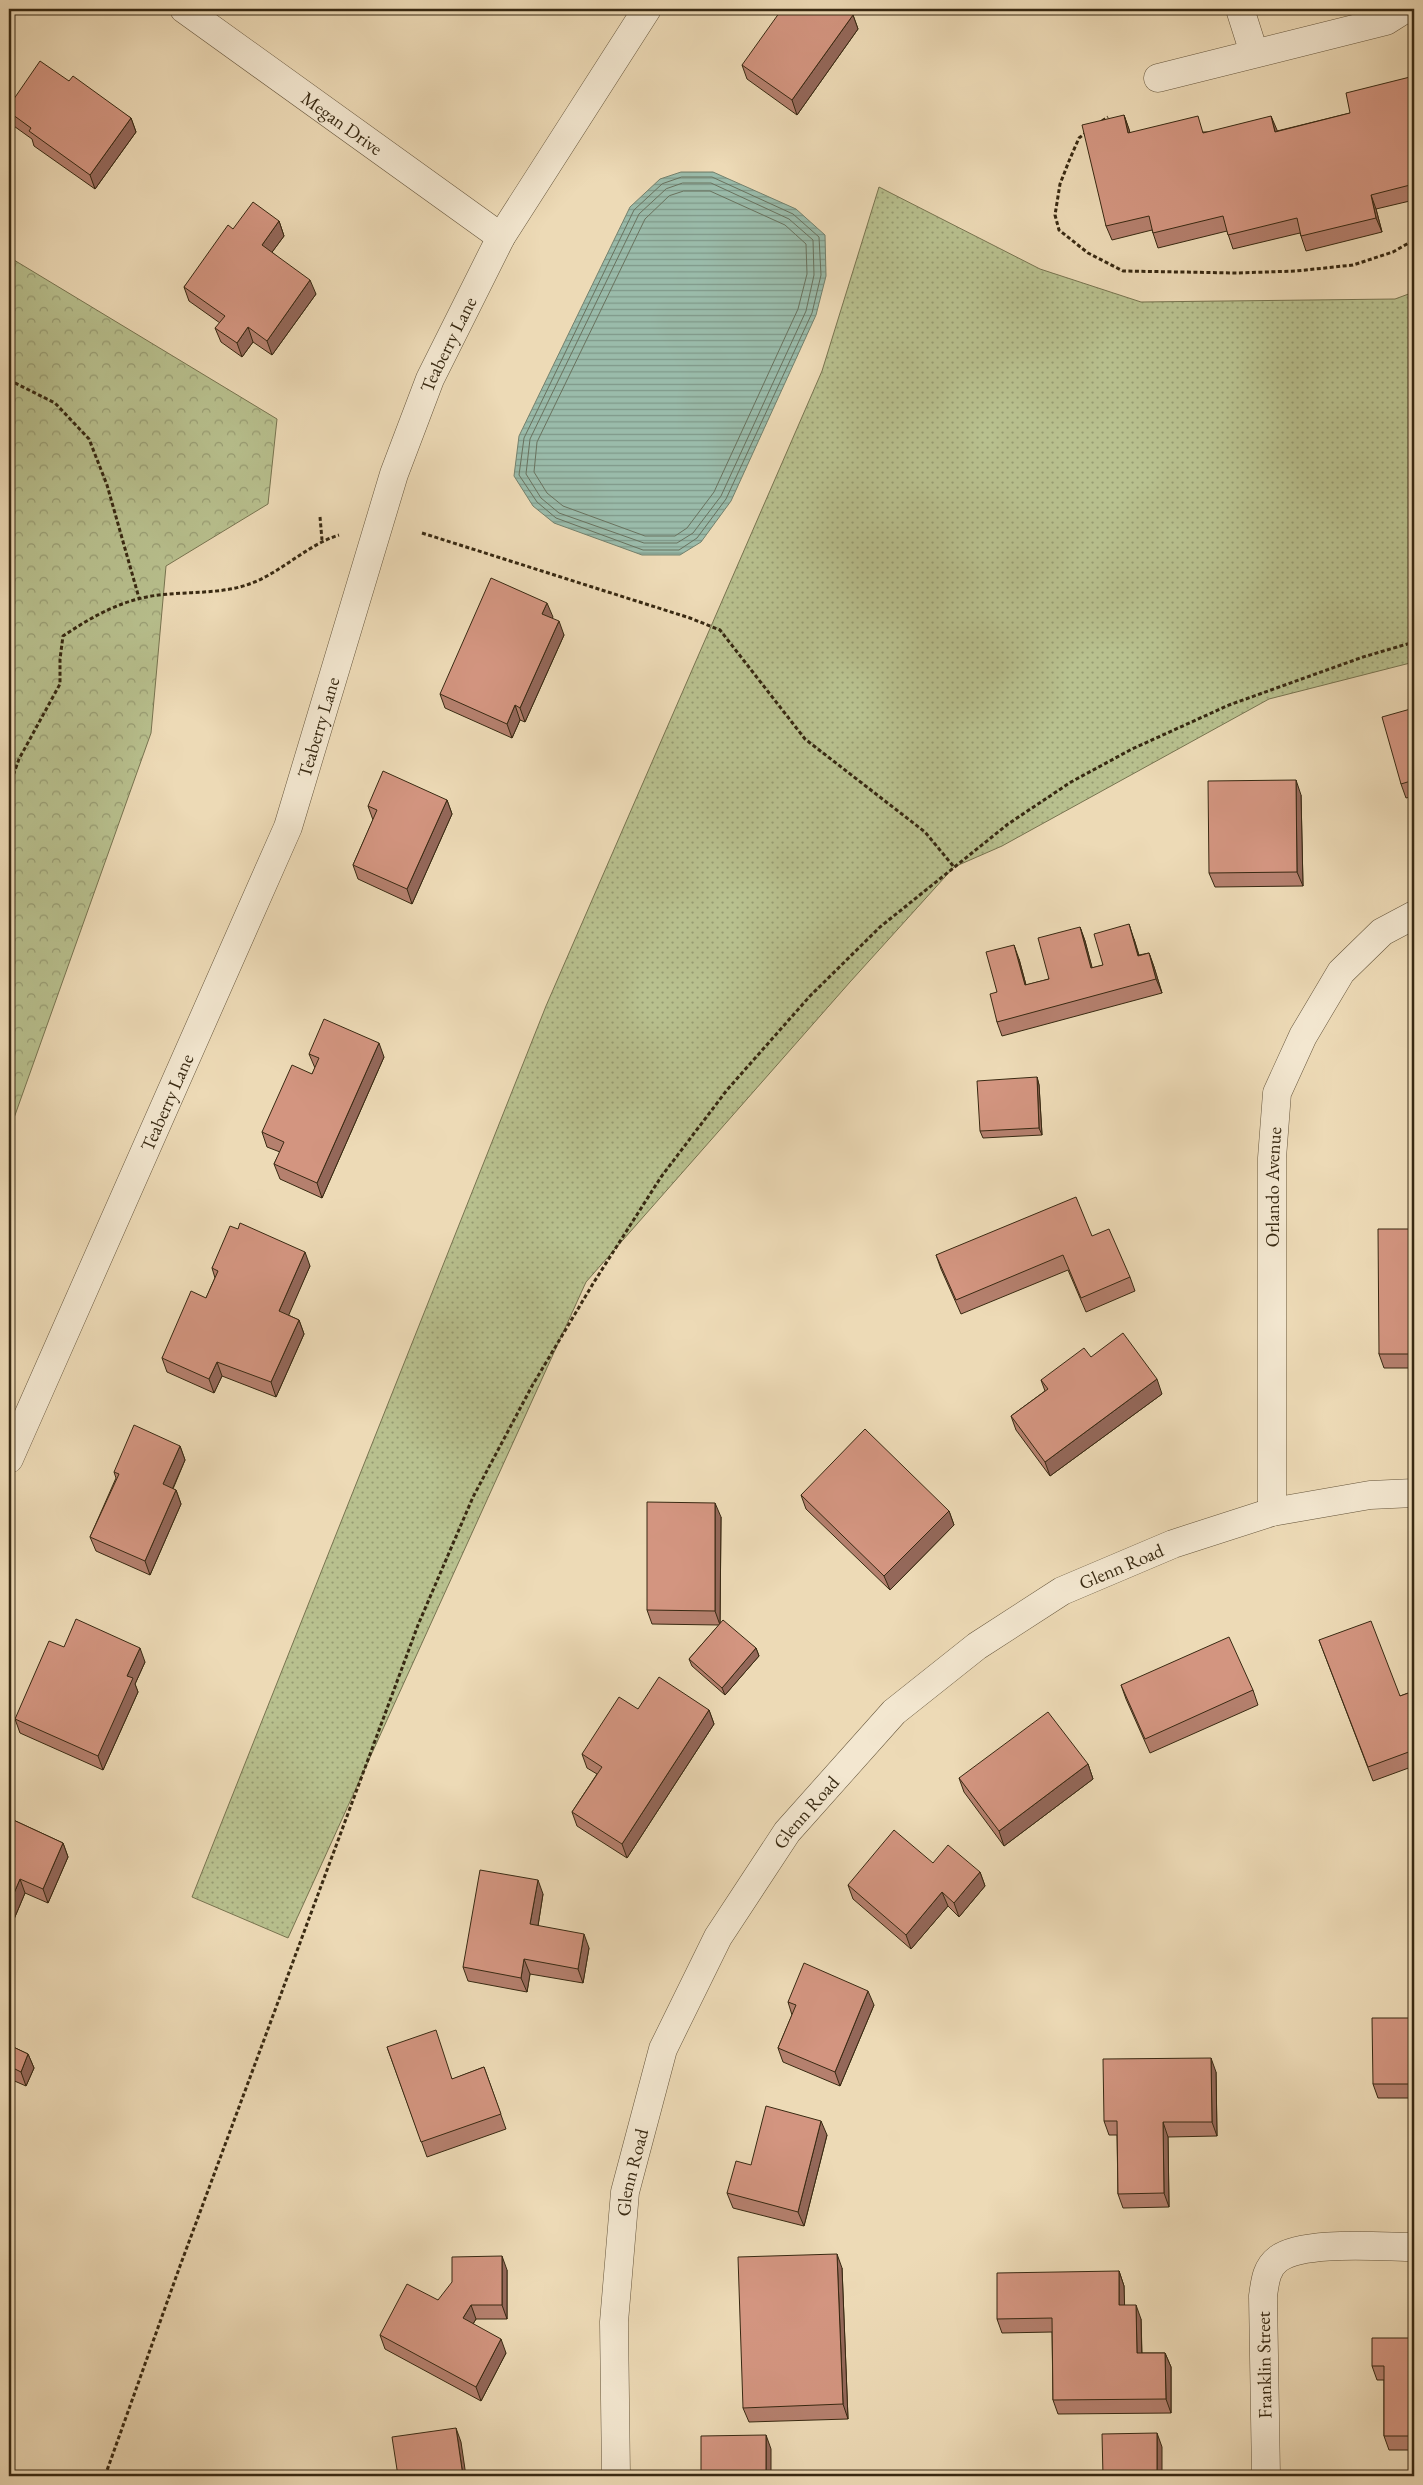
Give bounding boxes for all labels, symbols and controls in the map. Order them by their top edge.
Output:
street label: Megan Drive [297,85,388,161]
street label: Teaberry Lane [414,292,482,396]
street label: Teaberry Lane [291,674,345,781]
street label: Teaberry Lane [134,1050,199,1155]
street label: Orlando Avenue [1259,1126,1287,1247]
street label: Glenn Road [1075,1537,1167,1595]
street label: Glenn Road [767,1770,844,1854]
street label: Glenn Road [610,2125,654,2217]
street label: Franklin Street [1251,2311,1277,2419]

